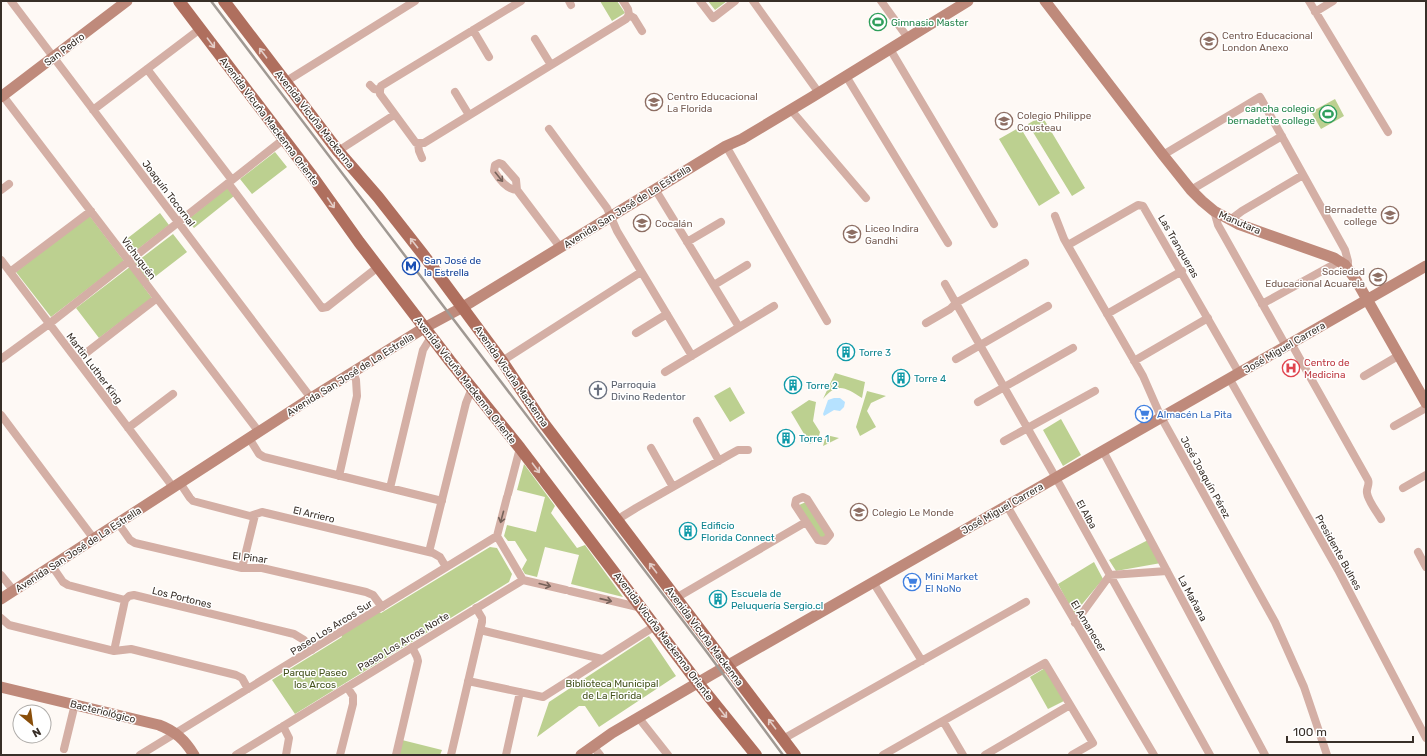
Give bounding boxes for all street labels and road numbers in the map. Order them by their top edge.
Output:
street label: San Pedro [42,31,87,69]
street label: Avenida Vicuña Mackenna Oriente [217,55,322,188]
street label: Avenida Vicuña Mackenna [272,68,356,171]
street label: Joaquín Tocornal [139,158,197,229]
street label: Avenida San José de La Estrella [562,163,693,251]
street label: Manutara [1217,209,1262,237]
street label: Las Tranqueras [1155,213,1201,280]
street label: Vichuquén [118,235,158,282]
street label: Avenida Vicuña Mackenna Oriente [412,315,519,447]
street label: José Miguel Carrera [1241,320,1328,376]
street label: Avenida Vicuña Mackenna [472,324,551,430]
street label: Martin Luther King [64,331,125,406]
street label: Avenida San José de La Estrella [285,331,416,419]
street label: José Joaquín Pérez [1178,434,1233,521]
street label: José Miguel Carrera [959,481,1046,537]
street label: El Alba [1073,498,1099,531]
street label: El Arriero [292,504,336,526]
street label: Avenida San José de La Estrella [13,505,144,595]
street label: Presidente Bulnes [1312,513,1364,592]
street label: El Pinar [232,550,268,566]
street label: Avenida Vicuña Mackenna Oriente [612,569,716,703]
street label: La Mañana [1175,573,1209,623]
street label: Avenida Vicuña Mackenna [664,584,746,688]
street label: Los Portones [151,585,213,611]
street label: Paseo Los Arcos Sur [288,598,375,658]
street label: El Amanecer [1068,598,1108,655]
street label: Paseo Los Arcos Norte [356,610,452,674]
street label: Bacteriológico [69,698,137,726]

